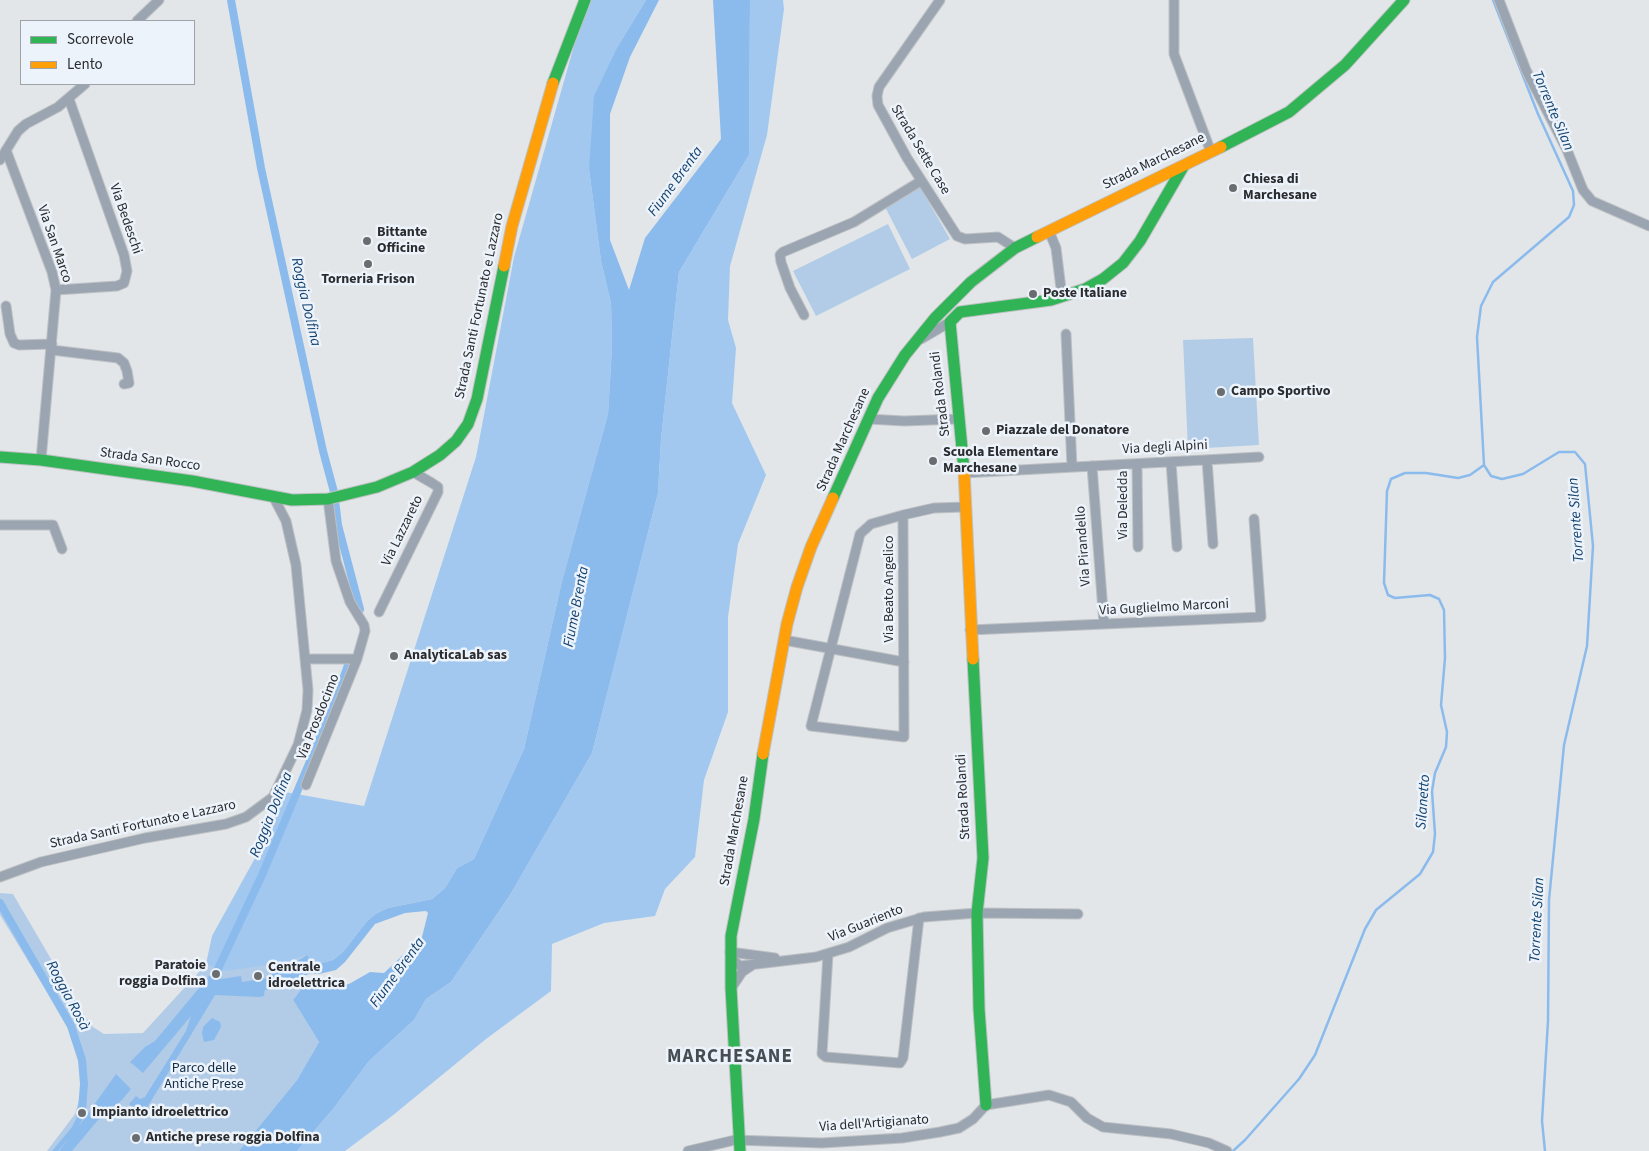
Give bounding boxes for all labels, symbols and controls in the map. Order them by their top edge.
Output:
legend [20,20,195,85]
text: Scorrevole [67,29,134,50]
text: Lento [67,54,103,75]
water label: Torrente Silan [1527,68,1577,154]
street label: Strada Sette Case [887,102,953,198]
street label: Strada Marchesane [1100,130,1208,194]
water label: Fiume Brenta [645,144,707,220]
place label: Chiesa di Marchesane [1243,172,1317,204]
street label: Via Bedeschi [105,181,145,257]
marker: Chiesa di Marchesane [1227,182,1239,194]
street label: Via San Marco [33,203,75,285]
street label: Strada Santi Fortunato e Lazzaro [452,211,508,401]
place label: Bittante Officine [377,225,427,258]
marker: Bittante Officine [361,235,373,247]
water label: Roggia Dolfina [286,256,324,348]
marker: Torneria Frison [362,258,374,270]
place label: Torneria Frison [321,272,415,288]
place label: Poste Italiane [1043,286,1127,302]
marker: Poste Italiane [1027,288,1039,300]
street label: Strada Rolandi [927,350,955,438]
place label: Campo Sportivo [1231,384,1330,400]
street label: Strada Marchesane [814,386,874,494]
marker: Campo Sportivo [1215,386,1227,398]
place label: Piazzale del Donatore [996,423,1129,439]
marker: Piazzale del Donatore [980,425,992,437]
street label: Via degli Alpini [1122,437,1208,459]
street label: Strada San Rocco [99,445,201,475]
place label: Scuola Elementare Marchesane [943,445,1059,478]
marker: Scuola Elementare Marchesane [927,455,939,467]
street label: Via Deledda [1116,470,1132,540]
water label: Torrente Silan [1565,477,1589,563]
street label: Via Lazzareto [379,493,427,569]
street label: Via Pirandello [1073,505,1095,587]
street label: Via Beato Angelico [882,535,898,643]
water label: Fiume Brenta [560,565,594,649]
street label: Via Guglielmo Marconi [1099,596,1229,620]
place label: AnalyticaLab sas [404,648,507,664]
marker: AnalyticaLab sas [388,650,400,662]
street label: Via Prosdocimo [294,672,344,762]
street label: Strada Rolandi [953,754,975,840]
water label: Roggia Dolfina [247,770,297,860]
water label: Silanetto [1413,774,1435,830]
street label: Strada Marchesane [717,775,753,887]
street label: Strada Santi Fortunato e Lazzaro [48,797,238,853]
water label: Torrente Silan [1527,877,1549,963]
street label: Via Guariento [826,901,906,947]
water label: Fiume Brenta [367,935,429,1011]
water label: Roggia Rosà [41,958,93,1034]
place label: Paratoie roggia Dolfina [119,958,206,990]
place label: Centrale idroelettrica [268,960,345,992]
marker: Paratoie roggia Dolfina [210,968,222,980]
marker: Centrale idroelettrica [252,970,264,982]
district label: MARCHESANE [666,1047,794,1069]
park label: Parco delle Antiche Prese [164,1061,244,1094]
place label: Impianto idroelettrico [92,1105,228,1121]
marker: Impianto idroelettrico [76,1107,88,1119]
street label: Via dell'Artigianato [819,1112,929,1136]
place label: Antiche prese roggia Dolfina [146,1130,320,1146]
marker: Antiche prese roggia Dolfina [130,1132,142,1144]

